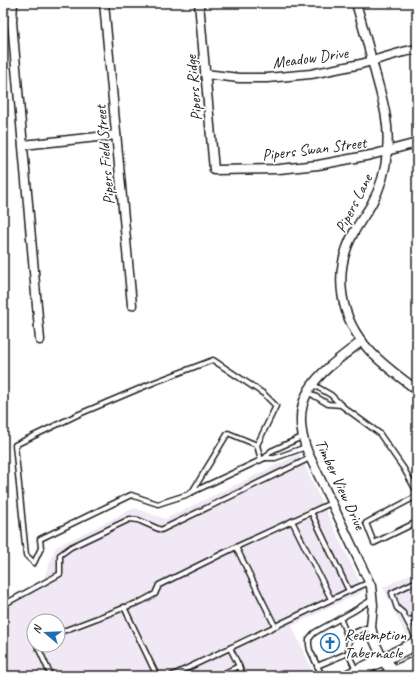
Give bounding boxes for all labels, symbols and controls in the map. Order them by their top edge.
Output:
street label: Meadow Drive [271,43,351,73]
street label: Pipers Ridge [181,53,207,121]
street label: Pipers Field Street [91,103,119,206]
street label: Pipers Swan Street [261,132,369,165]
street label: Pipers Lane [331,169,378,236]
street label: Timber View Drive [310,436,371,535]
north arrow [26,613,66,653]
text: N [29,622,45,635]
place label: Redemption Tabernacle [344,625,407,663]
church icon: Redemption Tabernacle [319,632,341,654]

